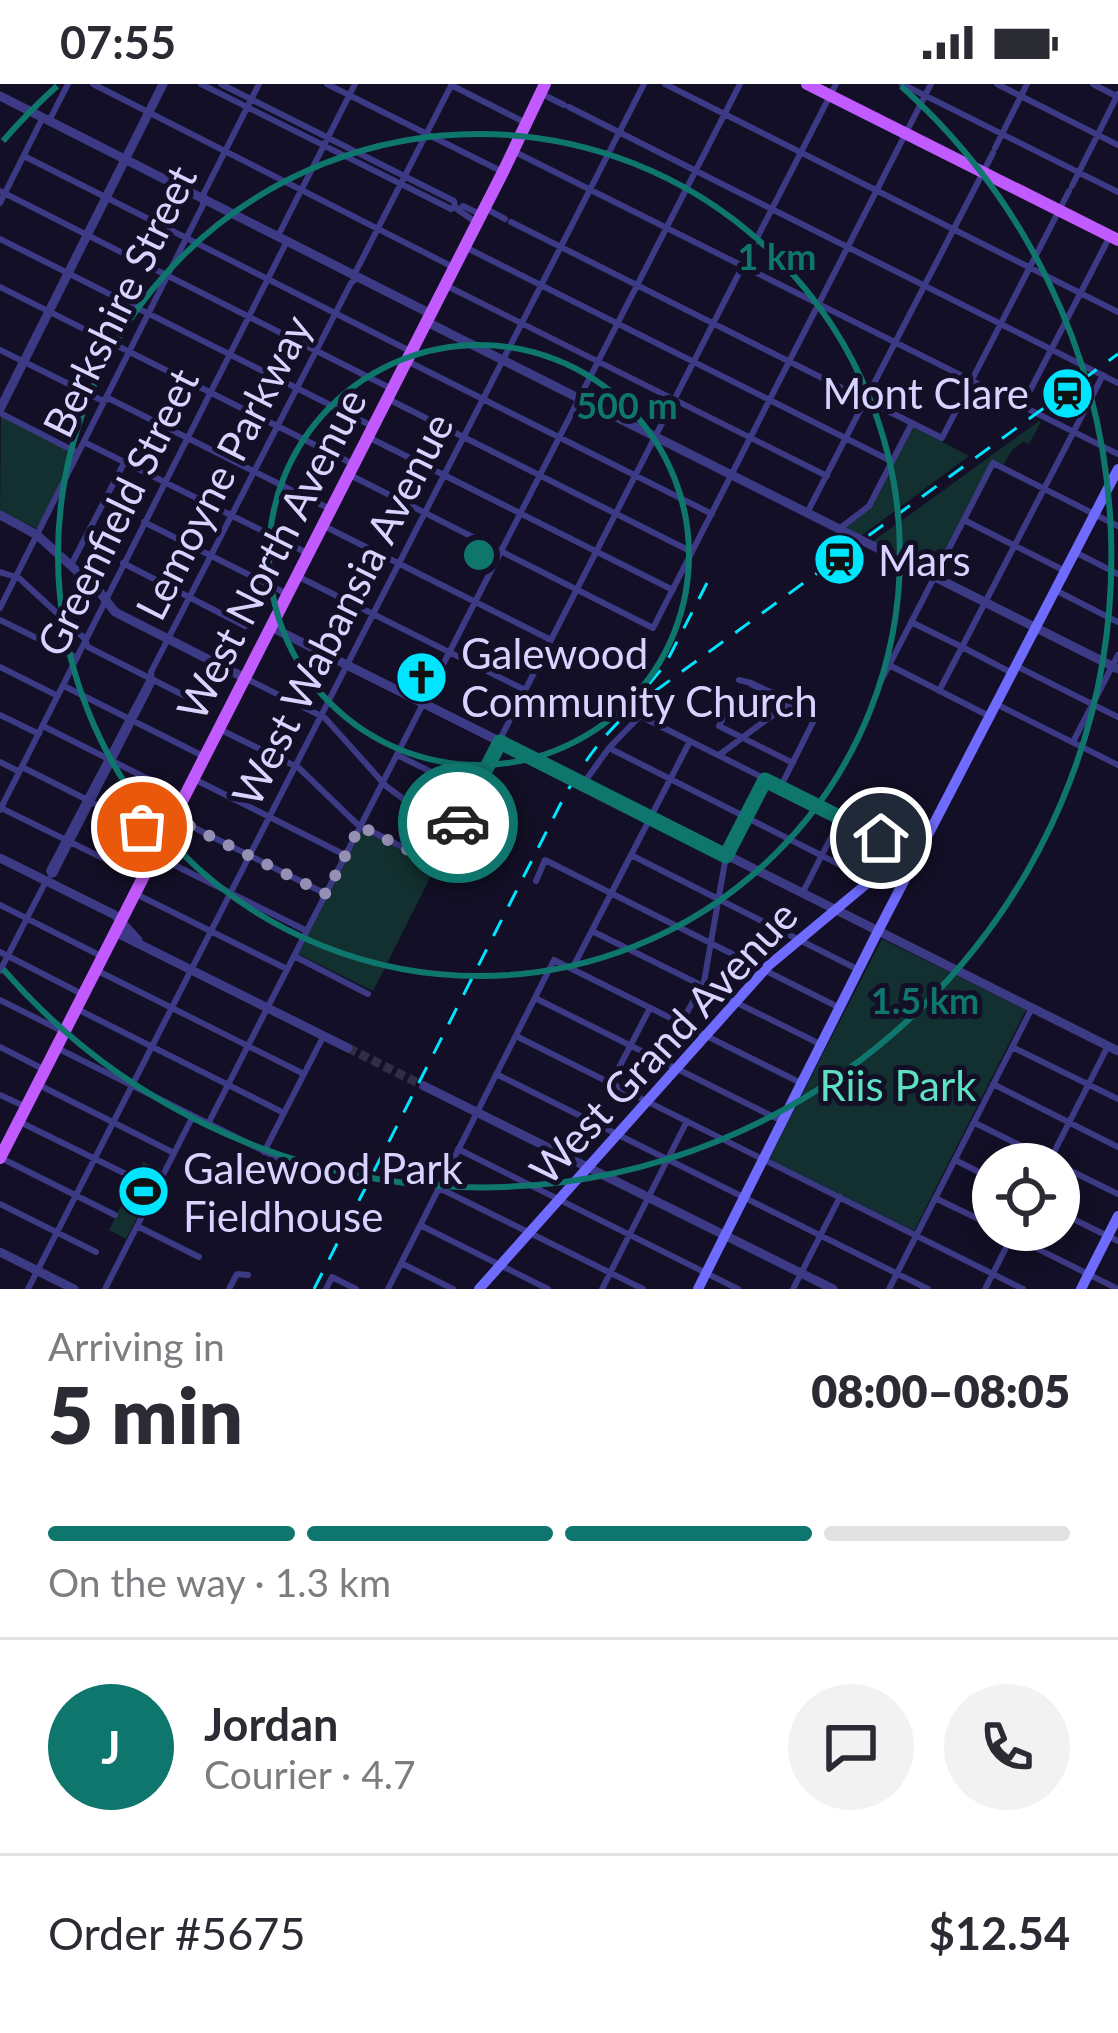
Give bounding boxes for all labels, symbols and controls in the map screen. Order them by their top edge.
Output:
text: 07:55 [60,15,176,69]
street label: Berkshire Street [32,157,206,445]
text: 1 km [737,234,817,278]
street label: Lemoyne Parkway [125,306,321,627]
street label: Greenfield Street [26,360,208,664]
station icon: Mont Clare [1040,365,1096,421]
place label: Mont Clare [822,368,1029,418]
street label: West North Avenue [166,380,376,728]
text: 500 m [576,383,678,427]
street label: West Wabansia Avenue [221,404,463,814]
station icon: Mars [811,532,867,588]
centre of rings [458,534,500,576]
place label: Mars [878,535,971,585]
place label: Galewood Community Church [461,628,818,726]
church icon: Galewood Community Church [394,649,450,705]
courier [398,763,518,883]
pin [91,776,193,878]
pin [830,787,932,889]
icon: car [425,790,491,856]
icon: bag [109,794,175,860]
icon: home [848,805,914,871]
street label: West Grand Avenue [519,890,807,1194]
text: 1.5 km [871,978,979,1022]
park label: Riis Park [819,1060,977,1110]
place label: Galewood Park Fieldhouse [183,1143,464,1241]
map controls [972,1143,1080,1251]
button: locate [972,1143,1080,1251]
sports icon: Galewood Park Fieldhouse [116,1164,172,1220]
text: Arriving in [48,1323,225,1369]
text: 08:00–08:05 [811,1364,1070,1418]
text: 5 min [48,1367,243,1461]
text: On the way · 1.3 km [48,1559,391,1605]
button: chat [788,1684,914,1810]
button: phone [944,1684,1070,1810]
text: Jordan [204,1697,338,1751]
text: J [101,1720,121,1774]
text: Courier · 4.7 [204,1751,416,1797]
text: Order #5675 [48,1906,306,1960]
text: $12.54 [929,1906,1070,1960]

